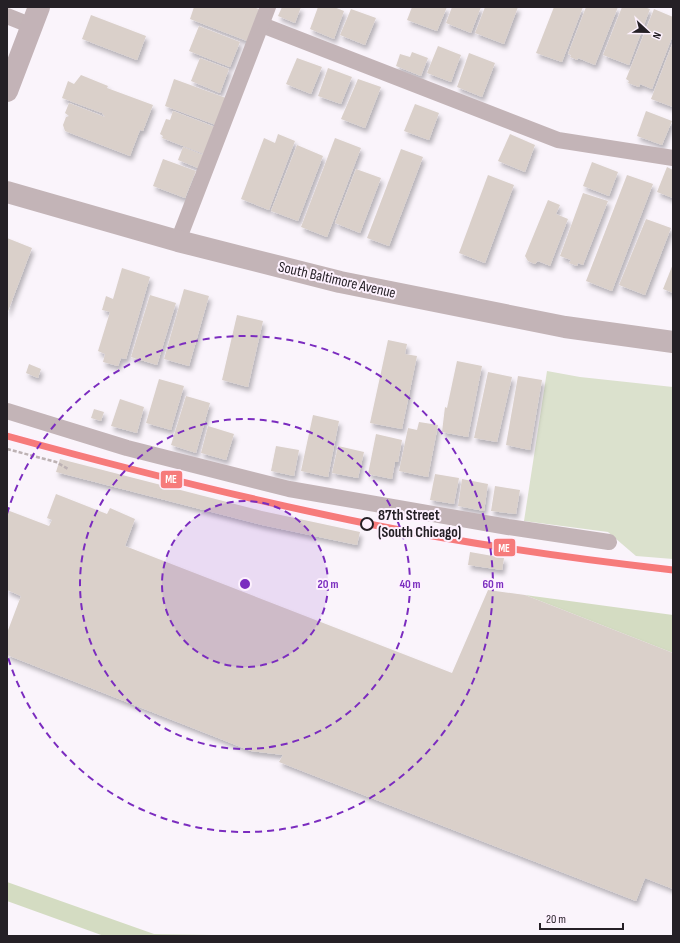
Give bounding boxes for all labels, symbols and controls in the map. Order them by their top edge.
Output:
north arrow [628,12,668,52]
text: N [650,30,664,41]
street label: South Baltimore Avenue [276,257,398,303]
line badge: ME [160,470,183,489]
text: ME [165,473,177,486]
place label: 87th Street (South Chicago) [378,506,461,542]
marker: 87th Street (South Chicago) [360,517,374,531]
line badge: ME [493,538,516,557]
text: ME [498,542,510,555]
centre of rings [238,577,252,591]
text: 20 m [318,577,338,592]
text: 40 m [399,577,421,592]
text: 60 m [482,577,504,592]
scale bar [540,905,623,931]
text: 20 m [546,912,566,927]

